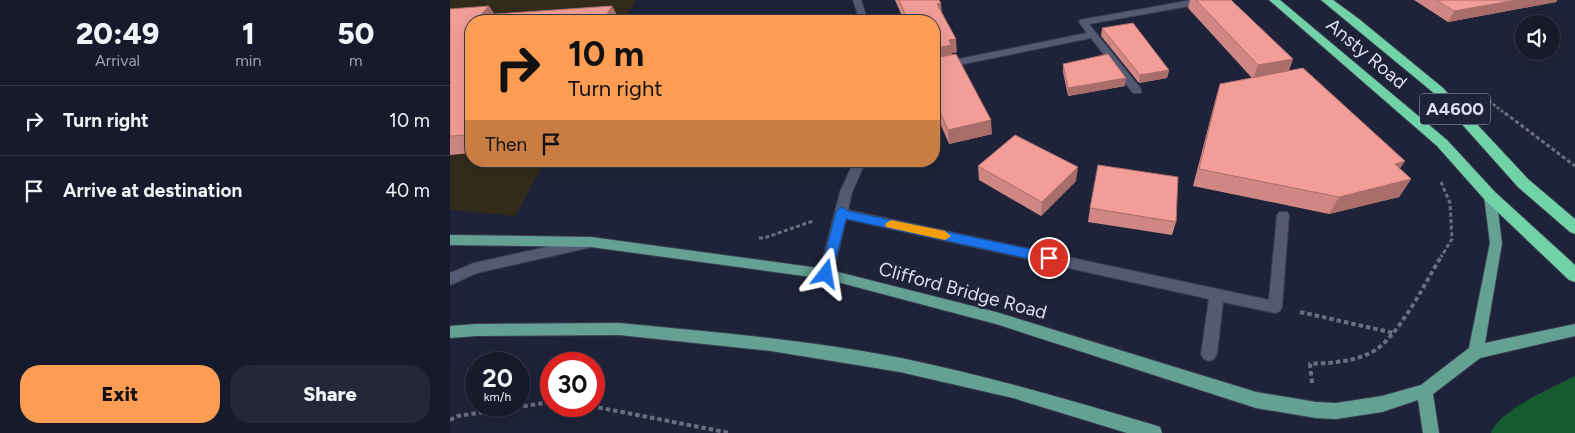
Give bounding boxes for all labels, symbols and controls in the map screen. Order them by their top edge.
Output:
street label: Ansty Road [1322,13,1412,94]
text: 20:49 [76,15,159,52]
text: 1 [242,15,255,52]
text: 50 [337,15,374,52]
map controls [1515,15,1560,60]
button: sound [1515,15,1560,60]
text: 10 m [568,33,644,75]
icon: right [485,35,550,100]
text: Arrival [95,51,140,70]
text: min [235,51,261,70]
text: m [349,51,363,70]
text: Turn right [568,75,663,102]
road number: A4600 [1420,94,1490,125]
icon: right [20,107,48,135]
text: Turn right [63,109,149,132]
text: 10 m [389,109,430,132]
icon: arrive [537,130,565,158]
text: Then [485,133,527,156]
icon: arrive [20,177,48,205]
text: Arrive at destination [63,179,242,202]
text: 40 m [385,179,430,202]
pin [1028,237,1070,279]
icon: arrive [1035,244,1063,272]
position arrow [799,247,851,299]
street label: Clifford Bridge Road [876,257,1049,324]
speed limit sign: 30 [540,352,605,417]
text: 20 [482,363,513,393]
button: Exit [20,365,220,423]
button: Share [230,365,430,423]
text: km/h [484,390,511,404]

